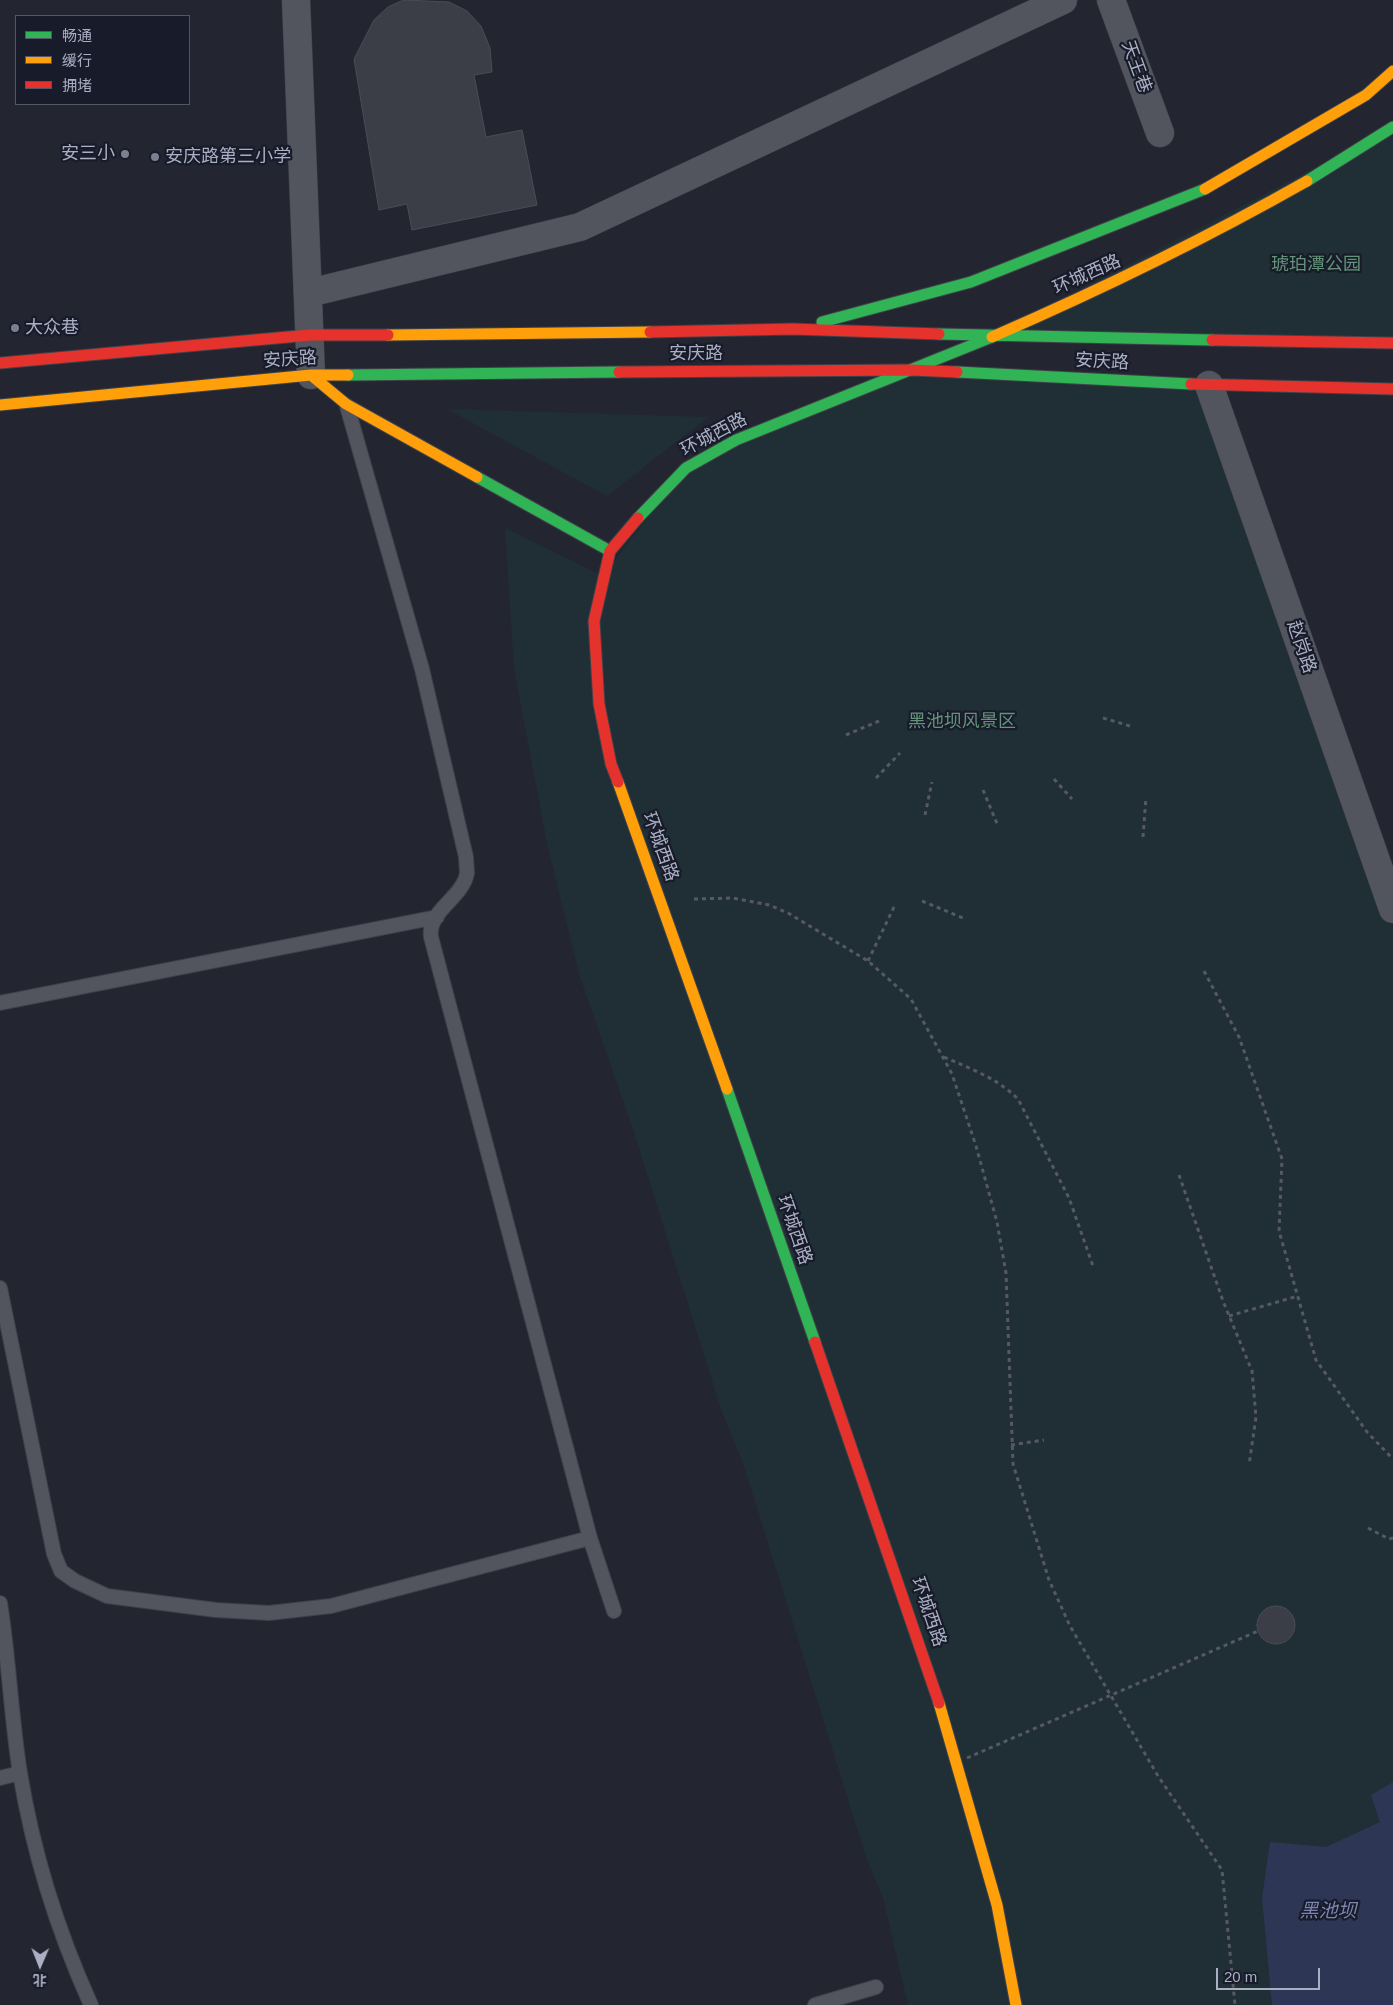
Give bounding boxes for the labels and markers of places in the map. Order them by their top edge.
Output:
place label: 安三小 [61,143,115,165]
place label: 安庆路第三小学 [165,146,291,168]
marker: 安三小 [119,148,131,160]
marker: 安庆路第三小学 [149,151,161,163]
place label: 大众巷 [25,317,79,339]
marker: 大众巷 [9,322,21,334]

